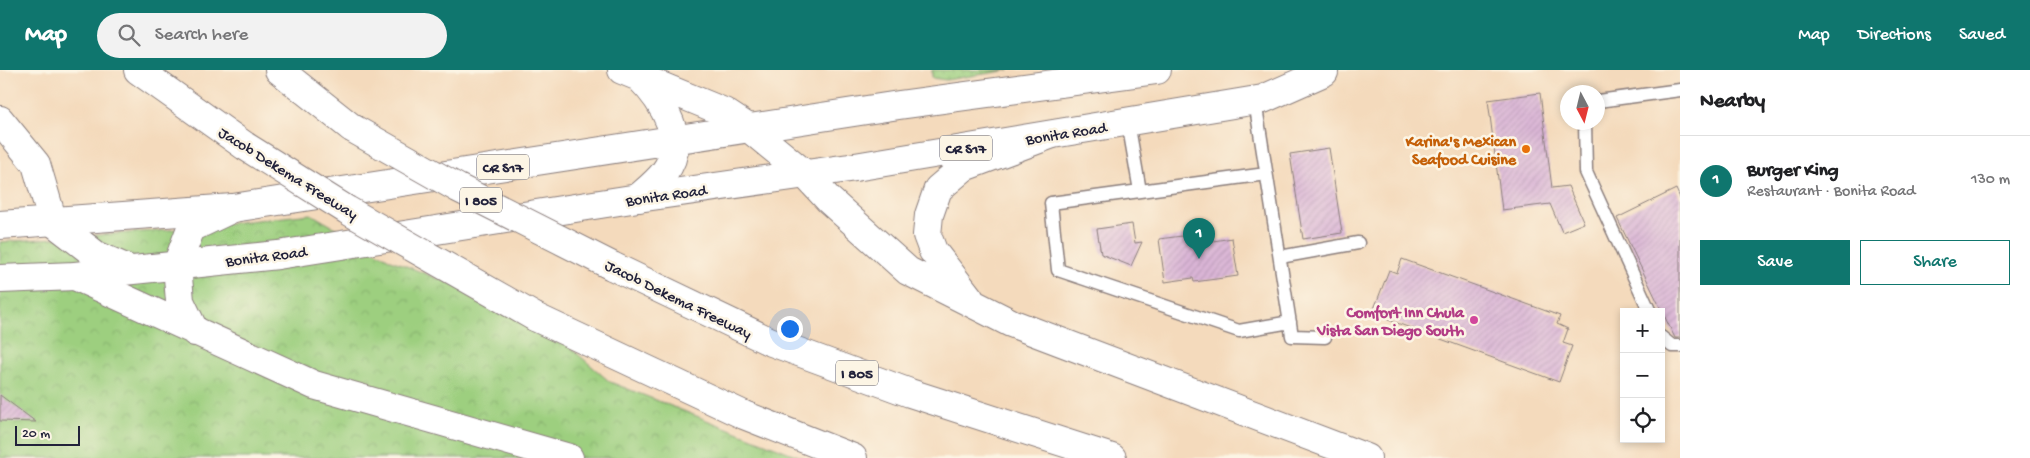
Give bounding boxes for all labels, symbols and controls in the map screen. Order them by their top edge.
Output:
search box [97,13,447,58]
text: Map [25,21,67,50]
icon: search [115,21,143,49]
text: Search here [155,24,248,47]
text: Map [1798,25,1830,46]
text: Directions [1858,25,1931,46]
text: Saved [1959,25,2005,46]
north arrow [1560,85,1605,130]
text: Nearby [1700,90,1765,115]
street label: Bonita Road [1024,119,1110,151]
street label: Jacob Dekema Freeway [214,124,361,226]
place label: Karina's Mexican Seafood Cuisine [1405,134,1517,171]
road number: CR S17 [940,136,992,160]
marker: Karina's Mexican Seafood Cuisine [1520,143,1532,155]
road number: CR S17 [477,154,529,180]
text: Burger King [1747,160,1839,183]
text: 1 [1713,171,1719,190]
text: 130 m [1971,171,2010,190]
street label: Bonita Road [624,182,710,213]
text: Restaurant · Bonita Road [1747,183,1915,202]
road number: I 805 [460,188,502,212]
pin: 1 [1183,218,1215,259]
button: Save [1700,240,1850,285]
button: Share [1860,240,2010,285]
street label: Bonita Road [224,244,310,273]
street label: Jacob Dekema Freeway [601,257,754,345]
place label: Comfort Inn Chula Vista San Diego South [1316,304,1465,342]
map controls [1620,308,1665,443]
button: + [1620,308,1665,353]
marker: Comfort Inn Chula Vista San Diego South [1468,314,1480,326]
your location [777,316,803,342]
button: − [1620,353,1665,398]
road number: I 805 [836,360,878,386]
button: locate [1620,398,1665,443]
scale bar [15,423,80,446]
text: 20 m [22,426,50,443]

